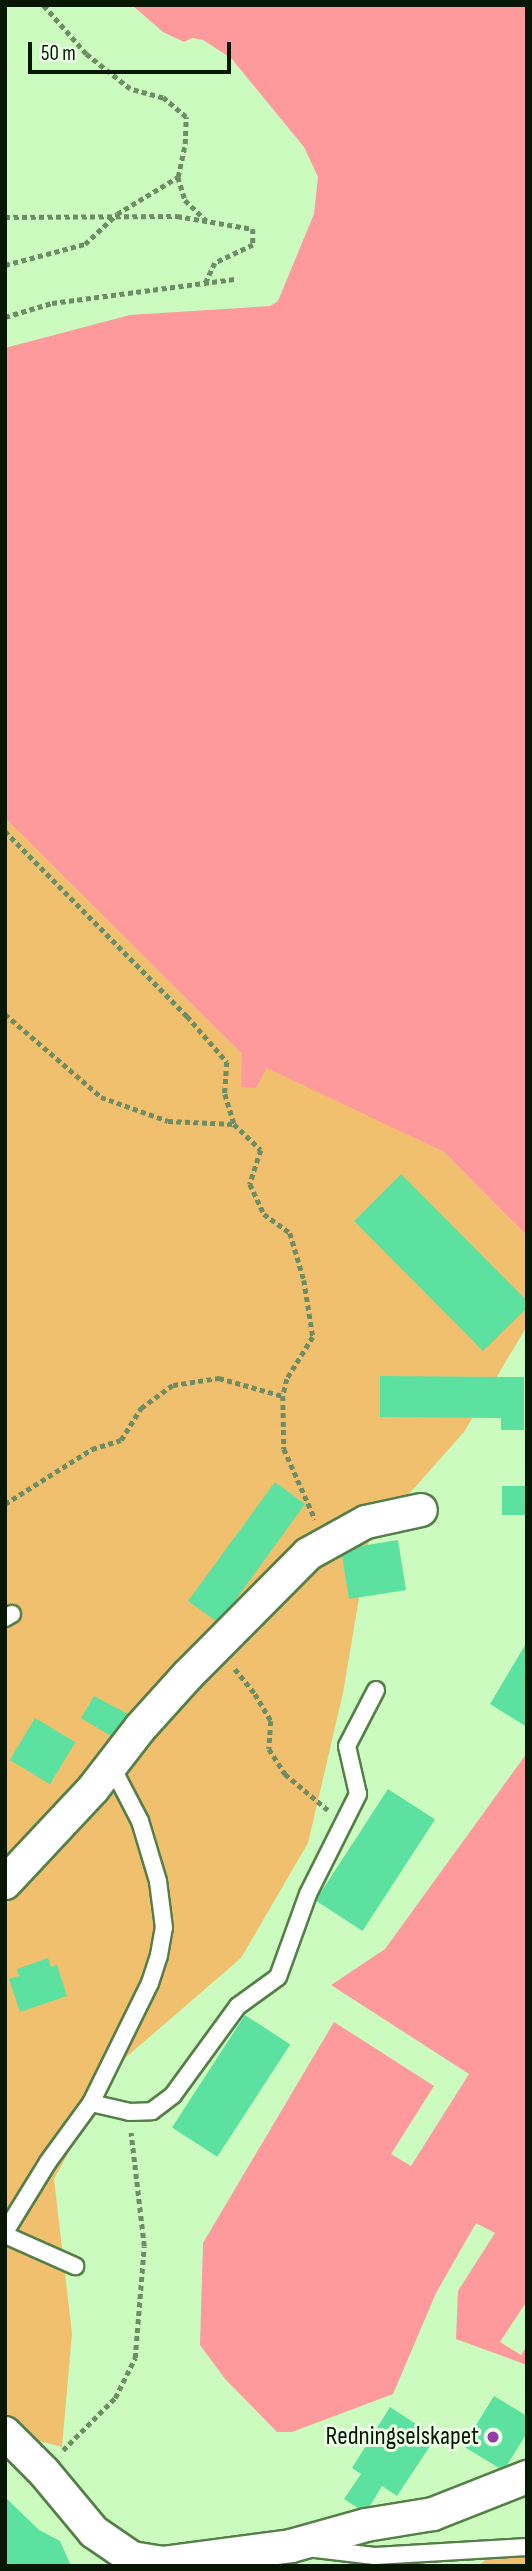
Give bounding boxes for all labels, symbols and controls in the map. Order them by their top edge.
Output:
scale bar [32,28,234,72]
text: 50 m [41,41,76,66]
place label: Redningselskapet [326,2421,479,2453]
marker: Redningselskapet [485,2429,501,2445]

